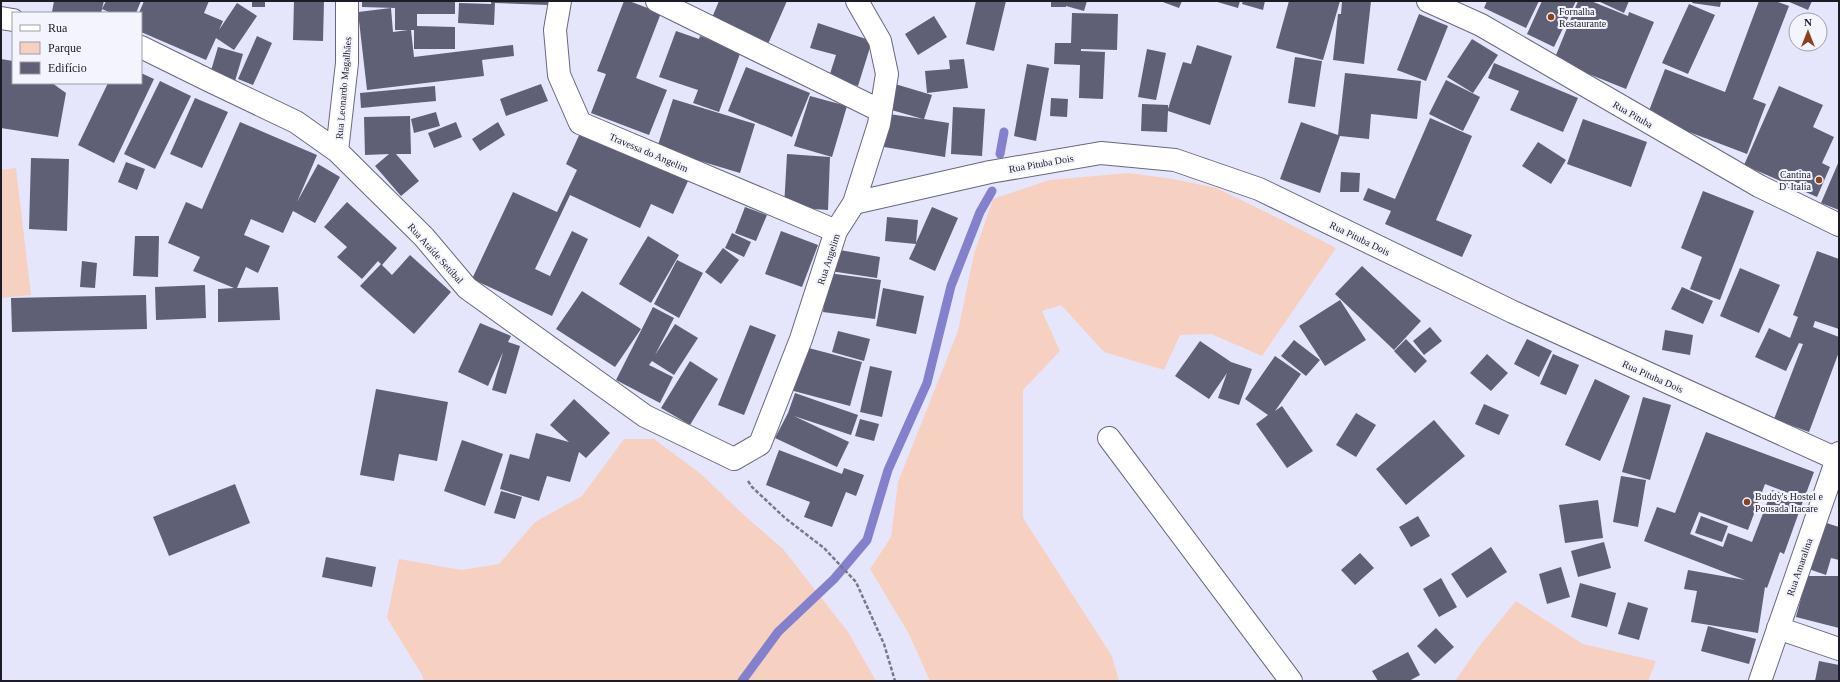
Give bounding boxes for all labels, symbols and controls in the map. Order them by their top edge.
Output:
place label: Fornalha Restaurante [1559,6,1607,29]
legend [12,12,142,84]
marker: Fornalha Restaurante [1546,12,1556,22]
north arrow [1788,12,1828,52]
text: N [1804,16,1812,28]
text: Rua [48,21,68,35]
street label: Rua Leonardo Magalhães [334,36,353,140]
text: Parque [48,41,81,55]
text: Edifício [48,61,87,75]
street label: Rua Pituba [1611,99,1655,131]
street label: Travessa do Angelim [608,131,690,174]
street label: Rua Pituba Dois [1008,152,1074,175]
place label: Cantina D' Italia [1779,169,1812,192]
marker: Cantina D' Italia [1814,175,1824,185]
street label: Rua Pituba Dois [1328,219,1392,258]
street label: Rua Ataíde Setúbal [406,221,466,286]
street label: Rua Angelim [815,232,842,286]
street label: Rua Pituba Dois [1621,358,1685,395]
place label: Buddy's Hostel e Pousada Itacare [1755,491,1823,514]
marker: Buddy's Hostel e Pousada Itacare [1742,497,1752,507]
street label: Rua Amaralina [1784,536,1815,597]

